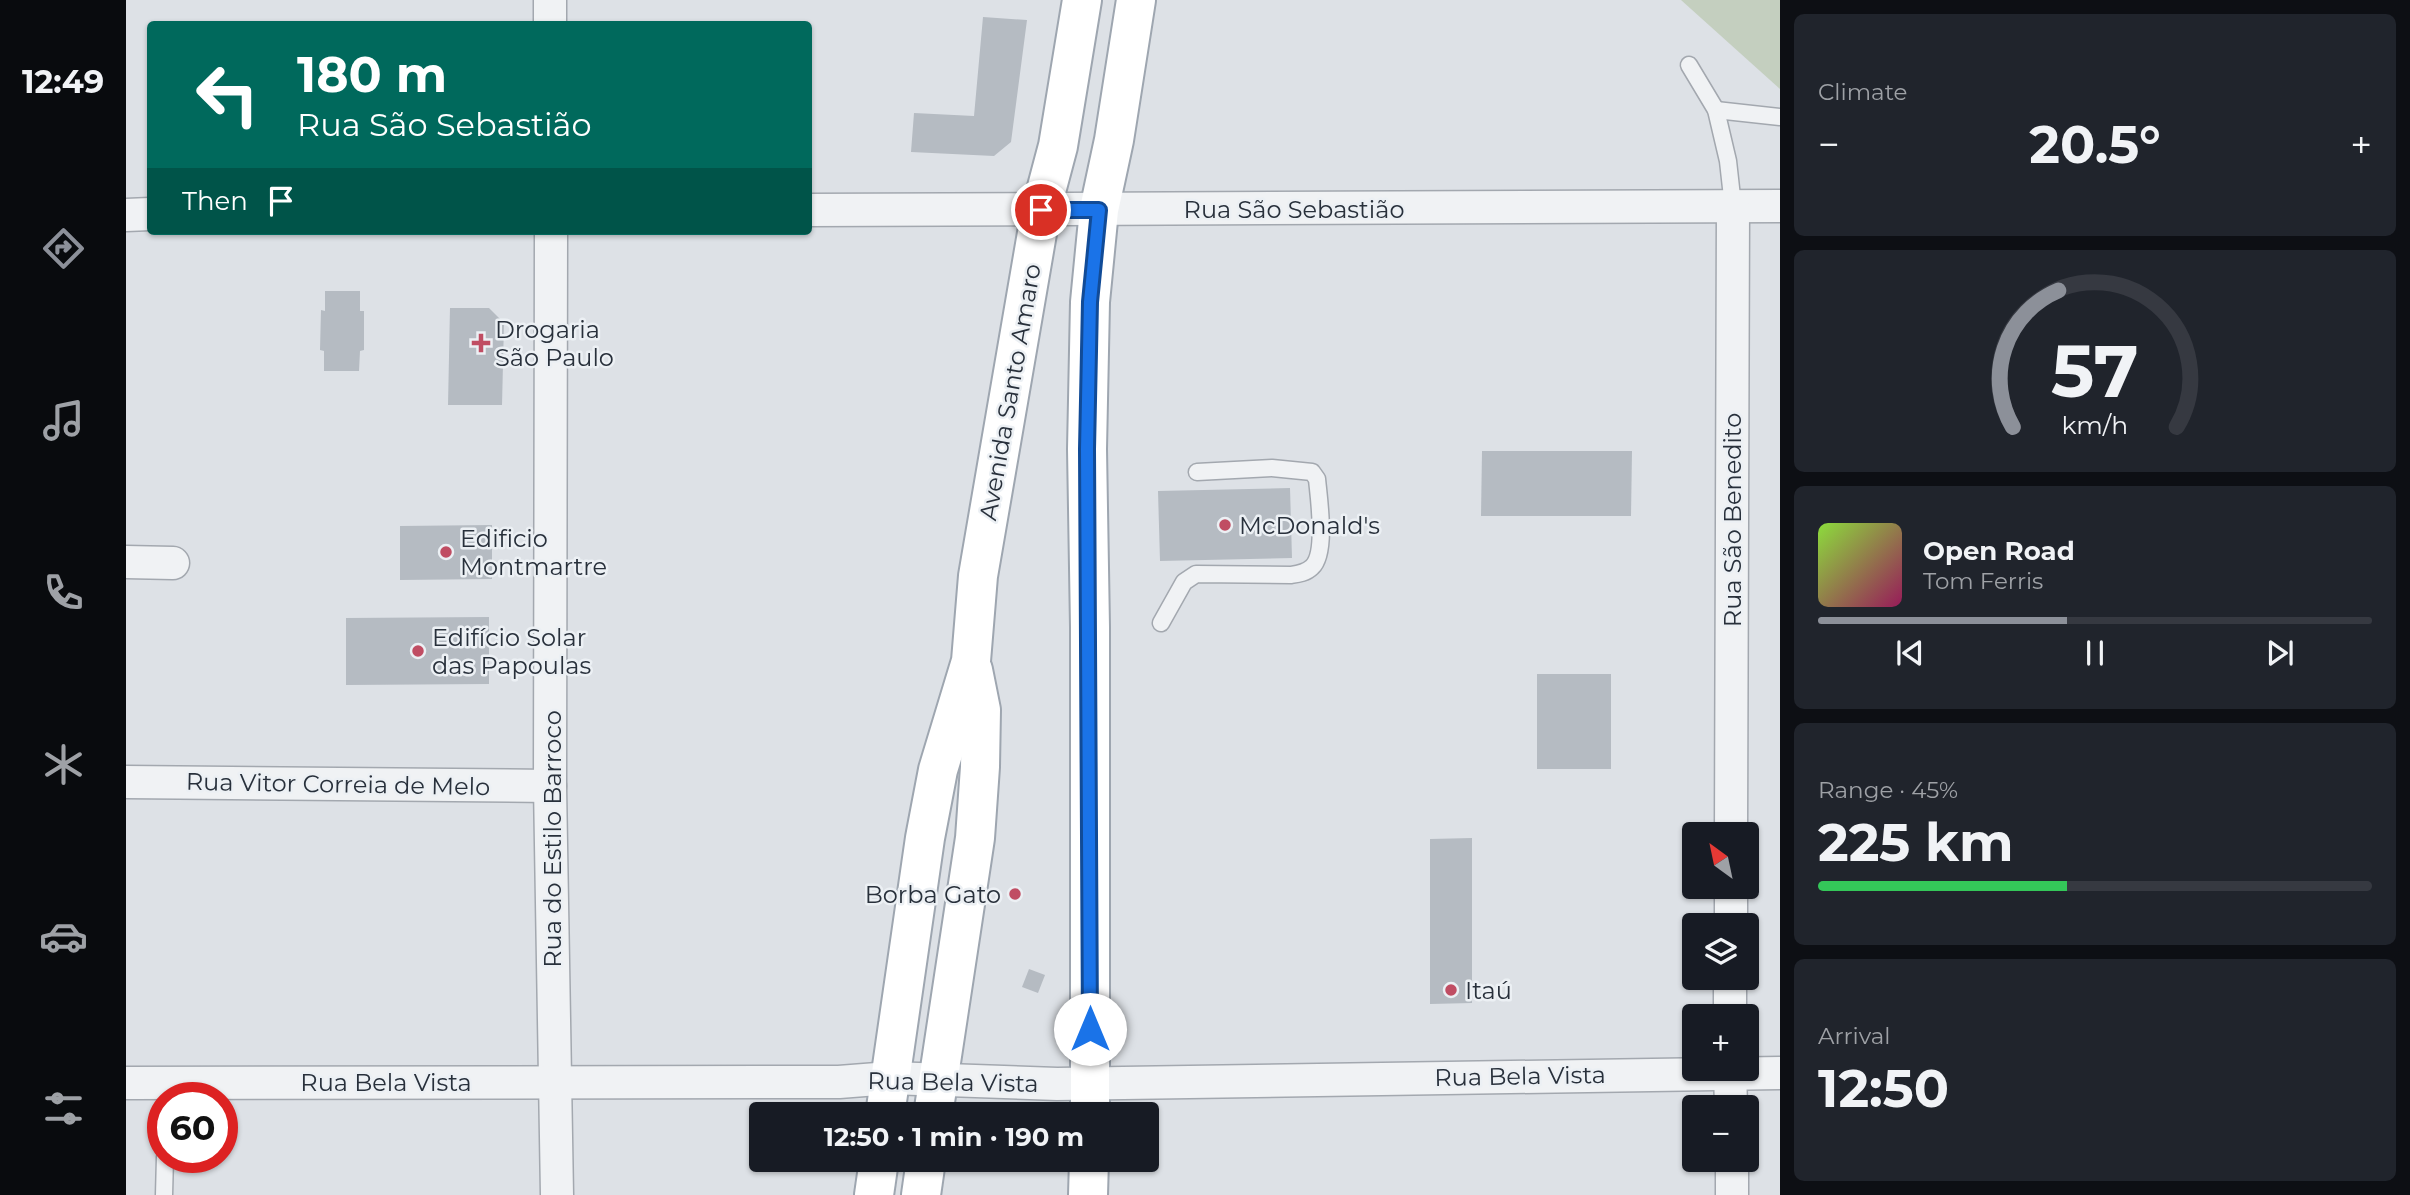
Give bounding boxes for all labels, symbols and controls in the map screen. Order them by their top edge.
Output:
text: 180 m [297,45,447,104]
icon: left [182,49,273,140]
text: 12:49 [22,62,104,101]
text: Climate [1818,78,1907,106]
text: Rua São Sebastião [297,105,592,144]
text: 20.5° [2029,113,2161,176]
text: − [1818,121,1840,168]
text: + [2350,121,2372,168]
pin [1011,180,1071,240]
icon: arrive [262,182,300,220]
text: Then [182,185,248,217]
icon: arrive [1022,191,1060,229]
street label: Rua São Sebastião [1184,195,1404,224]
icon: directions [39,224,88,273]
street label: Avenida Santo Amaro [973,261,1047,523]
place label: Drogaria São Paulo [495,315,614,372]
text: 57 [2051,328,2139,416]
marker: Drogaria São Paulo [473,335,489,351]
icon: music [39,396,88,445]
text: km/h [2062,410,2128,440]
street label: Rua São Benedito [1718,413,1747,627]
place label: McDonald's [1239,511,1380,540]
marker: McDonald's [1217,517,1233,533]
place label: Edificio Montmartre [460,524,607,581]
text: Open Road [1923,535,2075,567]
marker: Edificio Montmartre [438,544,454,560]
text: Tom Ferris [1923,567,2043,595]
icon: phone [39,568,88,617]
place label: Edifício Solar das Papoulas [432,623,591,680]
icon: previous [1891,634,1929,672]
icon: pause [2076,634,2114,672]
icon: next [2261,634,2299,672]
marker: Edifício Solar das Papoulas [410,643,426,659]
street label: Rua do Estilo Barroco [538,710,567,968]
icon: climate [39,740,88,789]
street label: Rua Vitor Correia de Melo [186,767,490,801]
text: Range · 45% [1818,776,1958,804]
text: 225 km [1818,811,2013,874]
north arrow [1682,822,1759,900]
map controls [1682,822,1759,1172]
place label: Borba Gato [865,880,1001,909]
marker: Borba Gato [1007,886,1023,902]
icon: car [39,912,88,961]
button: layers [1682,913,1759,990]
place label: Itaú [1465,976,1512,1005]
marker: Itaú [1443,982,1459,998]
position arrow [1053,992,1127,1066]
button: + [1682,1004,1759,1081]
text: Arrival [1818,1022,1891,1050]
text: 12:50 [1818,1057,1949,1120]
street label: Rua Bela Vista [1434,1060,1606,1092]
street label: Rua Bela Vista [867,1066,1039,1098]
street label: Rua Bela Vista [300,1068,472,1097]
speed limit sign: 60 [147,1082,238,1173]
icon: filters [39,1084,88,1133]
button: − [1682,1095,1759,1172]
text: 12:50 · 1 min · 190 m [824,1121,1084,1153]

